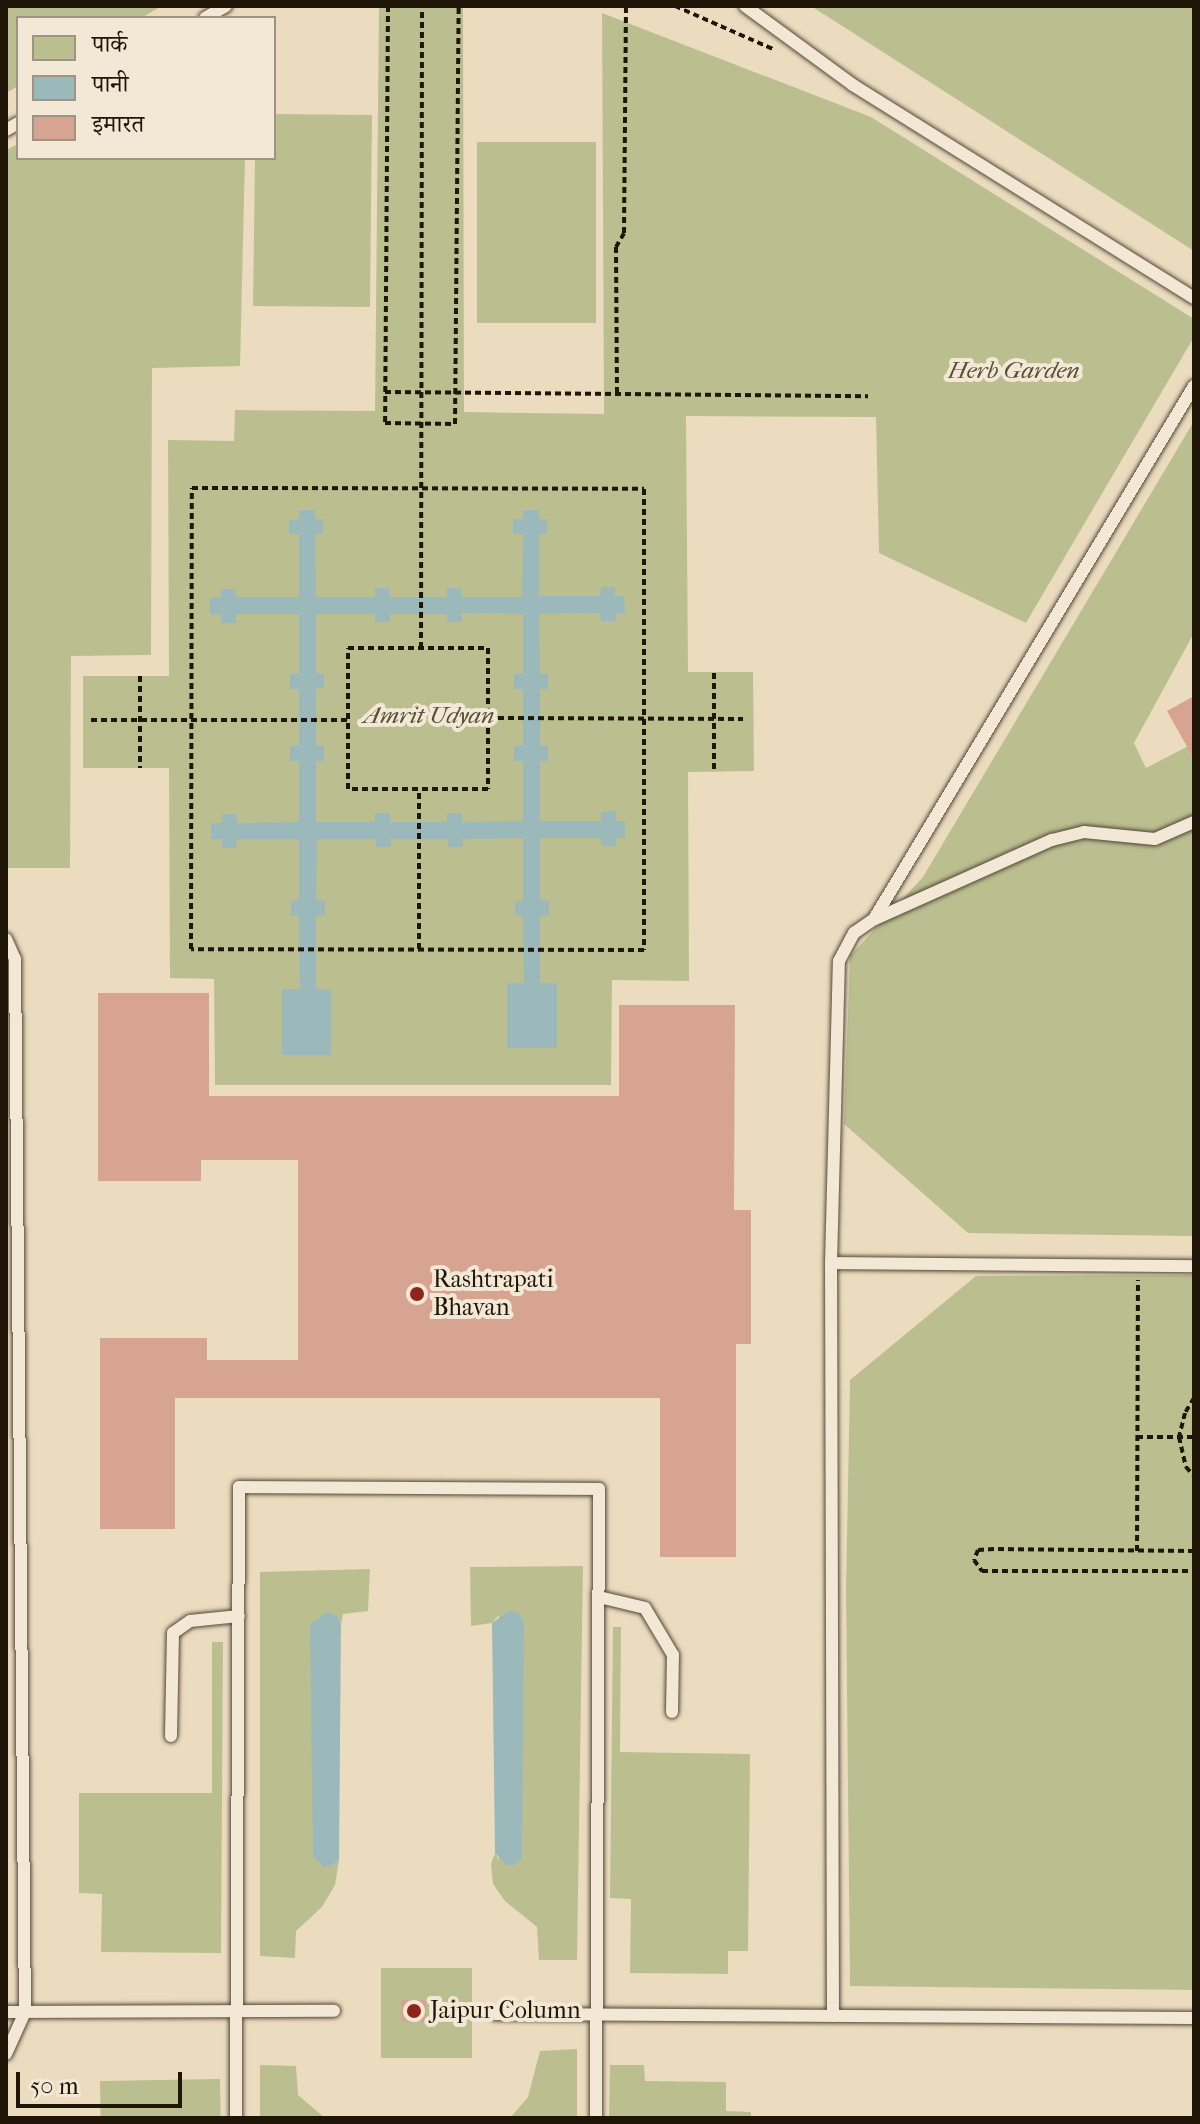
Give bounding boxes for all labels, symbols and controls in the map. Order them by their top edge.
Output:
legend [16,16,276,160]
text: पार्क [92,30,127,58]
text: पानी [92,70,129,98]
text: इमारत [92,110,144,138]
park label: Herb Garden [948,357,1080,385]
park label: Amrit Udyan [363,702,495,730]
place label: Rashtrapati Bhavan [433,1266,554,1322]
marker: Rashtrapati Bhavan [408,1285,426,1303]
place label: Jaipur Column [430,1997,581,2025]
marker: Jaipur Column [405,2002,423,2020]
scale bar [20,2056,186,2106]
text: 50 m [30,2072,79,2100]

